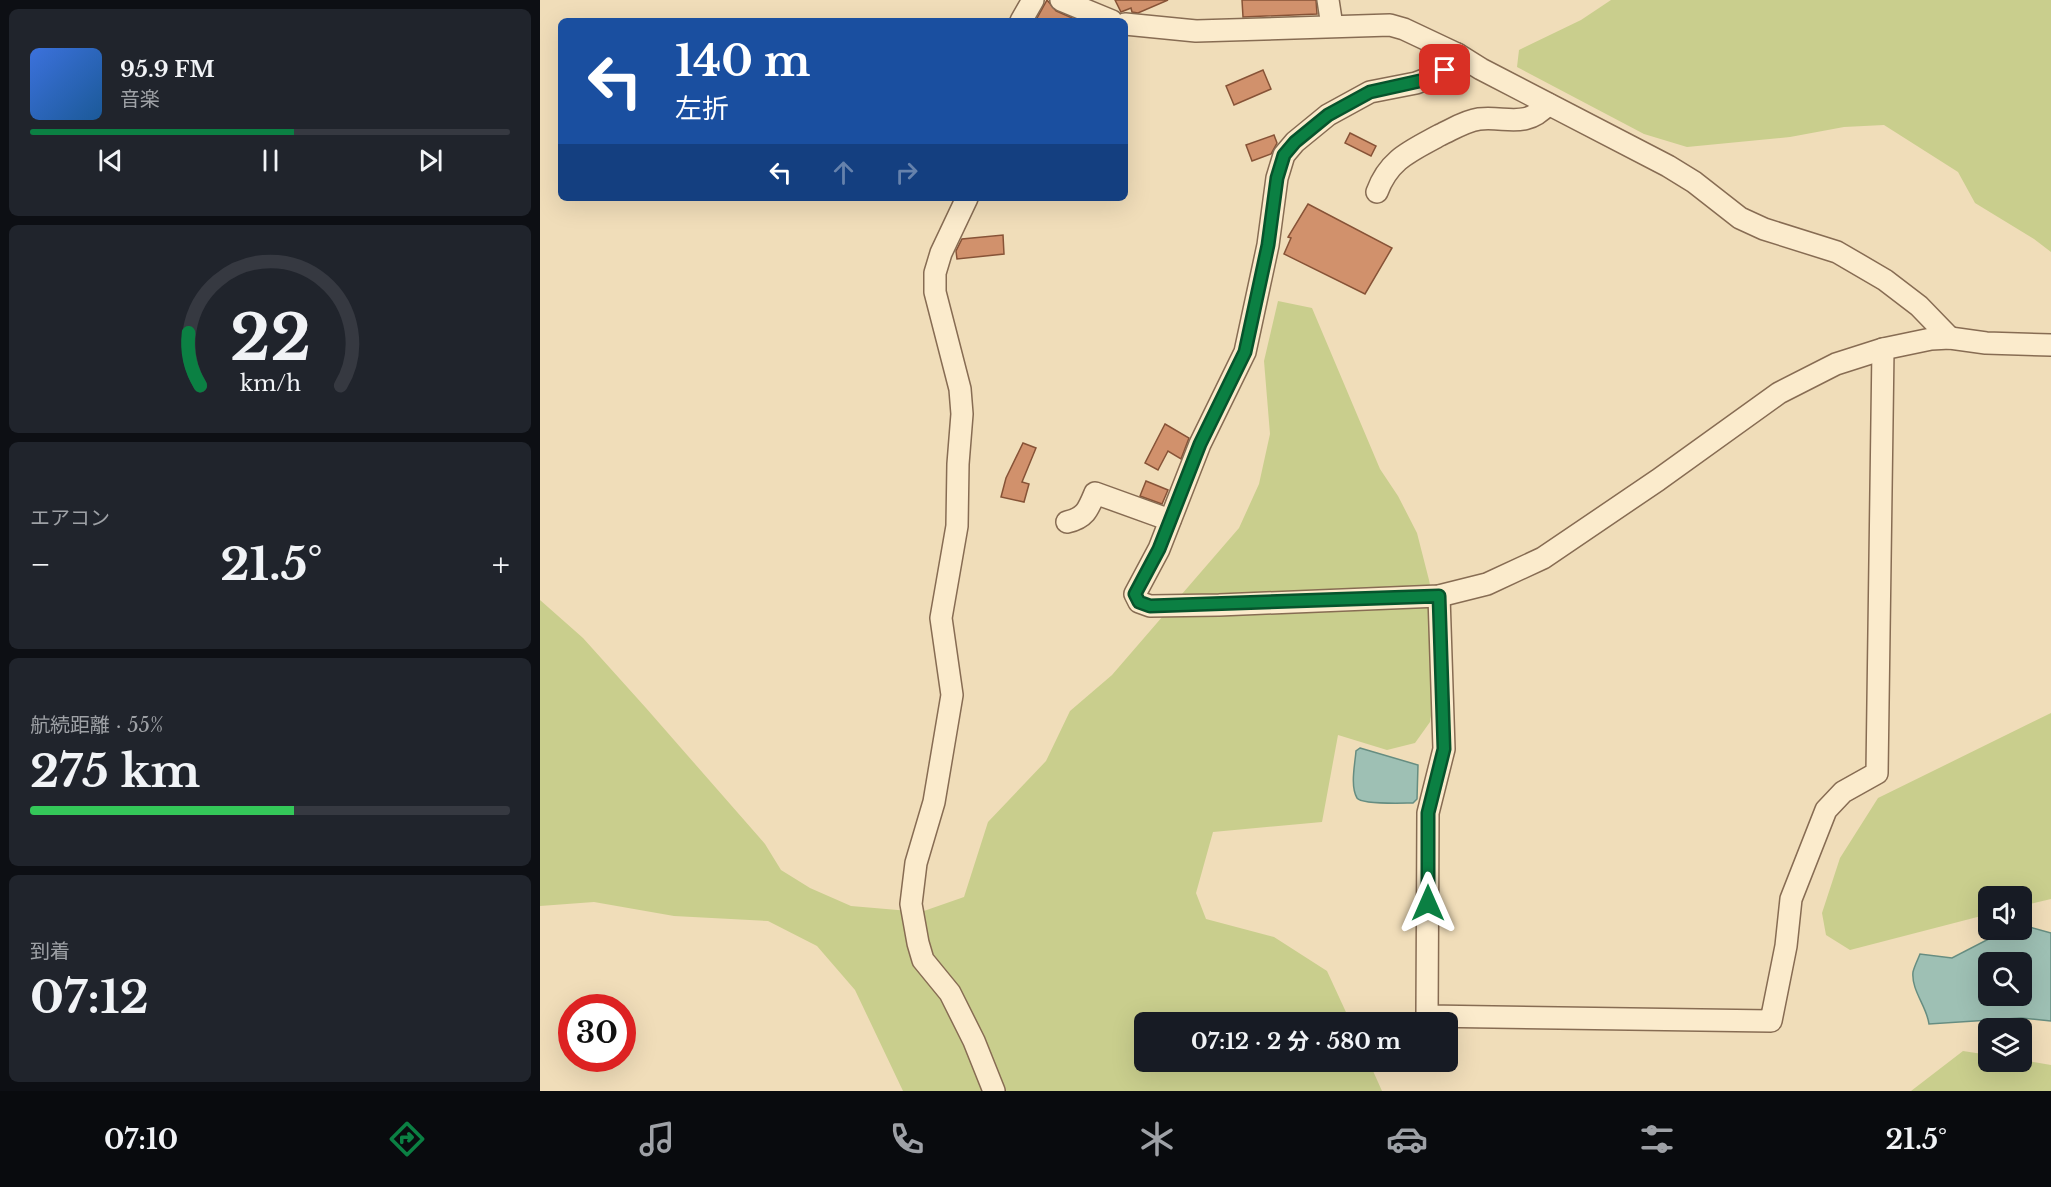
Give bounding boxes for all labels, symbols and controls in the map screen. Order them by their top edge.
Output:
text: 140 m [675,35,811,87]
icon: left [576,42,654,120]
pin [1419,44,1470,95]
icon: arrive [1428,53,1461,86]
text: 95.9 FM [120,56,215,83]
text: 音楽 [120,87,160,111]
text: 左折 [675,92,729,125]
icon: previous [94,144,127,177]
icon: pause [254,144,287,177]
icon: next [414,144,447,177]
icon: left [764,156,797,189]
icon: ahead [827,156,860,189]
icon: right [890,156,923,189]
text: 22 [229,299,311,377]
text: km/h [240,371,301,398]
text: エアコン [30,506,110,530]
text: 21.5° [220,536,323,592]
text: − [30,544,51,585]
text: + [492,544,510,585]
text: 航続距離 · 55% [30,713,163,737]
text: 275 km [30,743,200,799]
position arrow [1396,871,1460,935]
map controls [1978,886,2032,1072]
button: sound [1978,886,2032,940]
text: 到着 [30,939,70,963]
button: search [1978,952,2032,1006]
text: 07:12 [30,969,149,1025]
speed limit sign: 30 [558,994,636,1072]
button: layers [1978,1018,2032,1072]
text: 07:12 · 2 分 · 580 m [1191,1028,1401,1055]
icon: directions [386,1118,428,1160]
icon: music [636,1118,678,1160]
icon: phone [886,1118,928,1160]
icon: climate [1136,1118,1178,1160]
icon: car [1386,1118,1428,1160]
icon: filters [1636,1118,1678,1160]
text: 07:10 [104,1123,178,1156]
text: 21.5° [1886,1123,1947,1156]

